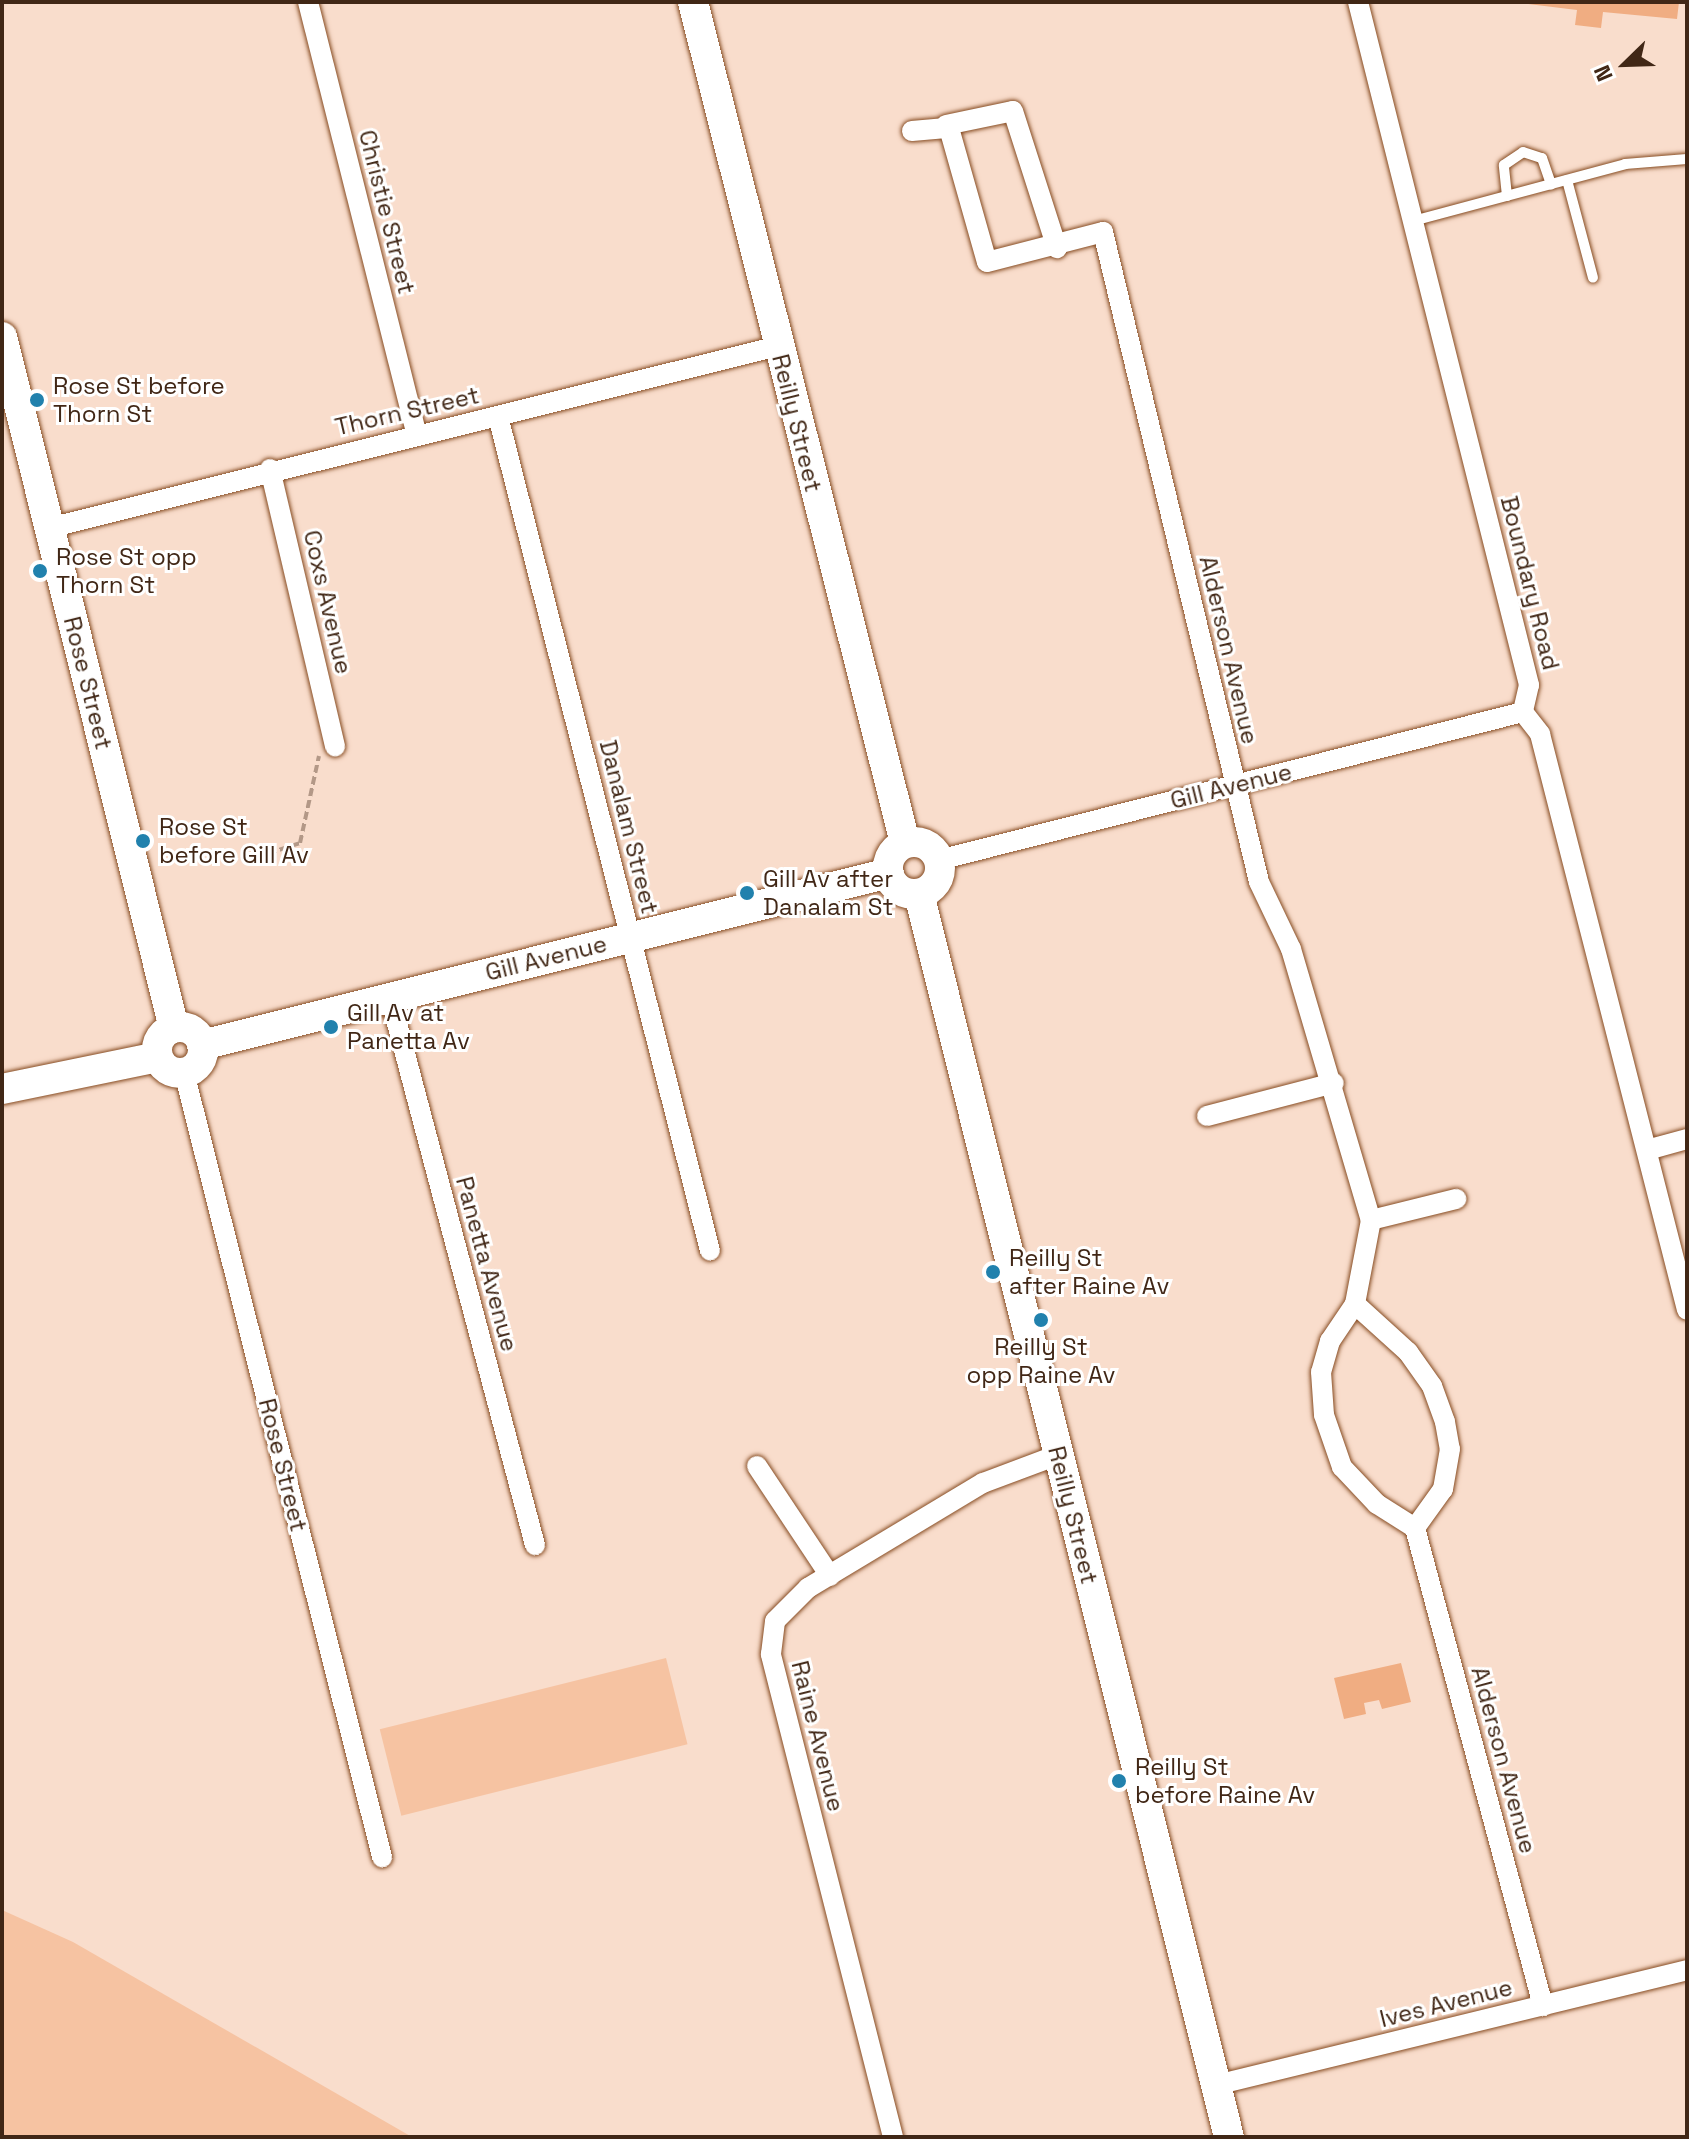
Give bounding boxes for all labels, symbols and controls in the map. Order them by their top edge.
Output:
north arrow [1585,24,1665,104]
text: N [1587,61,1619,86]
street label: Christie Street [353,127,421,297]
street label: Reilly Street [766,351,828,495]
place label: Rose St before Thorn St [53,372,225,428]
street label: Thorn Street [332,380,482,442]
marker: Rose St before Thorn St [28,391,46,409]
street label: Boundary Road [1494,493,1566,673]
street label: Coxs Avenue [297,527,359,677]
place label: Rose St opp Thorn St [56,543,197,599]
street label: Alderson Avenue [1193,553,1265,747]
marker: Rose St opp Thorn St [31,562,49,580]
street label: Rose Street [58,613,118,753]
street label: Danalam Street [593,737,665,917]
street label: Gill Avenue [1167,757,1295,815]
place label: Rose St before Gill Av [159,813,309,869]
marker: Rose St before Gill Av [134,832,152,850]
place label: Gill Av after Danalam St [763,865,894,921]
marker: Gill Av after Danalam St [738,884,756,902]
street label: Gill Avenue [482,929,610,987]
place label: Gill Av at Panetta Av [347,999,470,1055]
marker: Gill Av at Panetta Av [322,1018,340,1036]
street label: Panetta Avenue [450,1173,524,1355]
place label: Reilly St after Raine Av [1009,1244,1170,1300]
marker: Reilly St after Raine Av [984,1263,1002,1281]
marker: Reilly St opp Raine Av [1032,1311,1050,1329]
place label: Reilly St opp Raine Av [966,1333,1116,1389]
street label: Rose Street [253,1395,313,1535]
street label: Reilly Street [1042,1443,1104,1587]
street label: Raine Avenue [785,1657,851,1815]
street label: Alderson Avenue [1465,1663,1543,1857]
place label: Reilly St before Raine Av [1135,1753,1316,1809]
marker: Reilly St before Raine Av [1110,1772,1128,1790]
street label: Ives Avenue [1376,1973,1516,2033]

